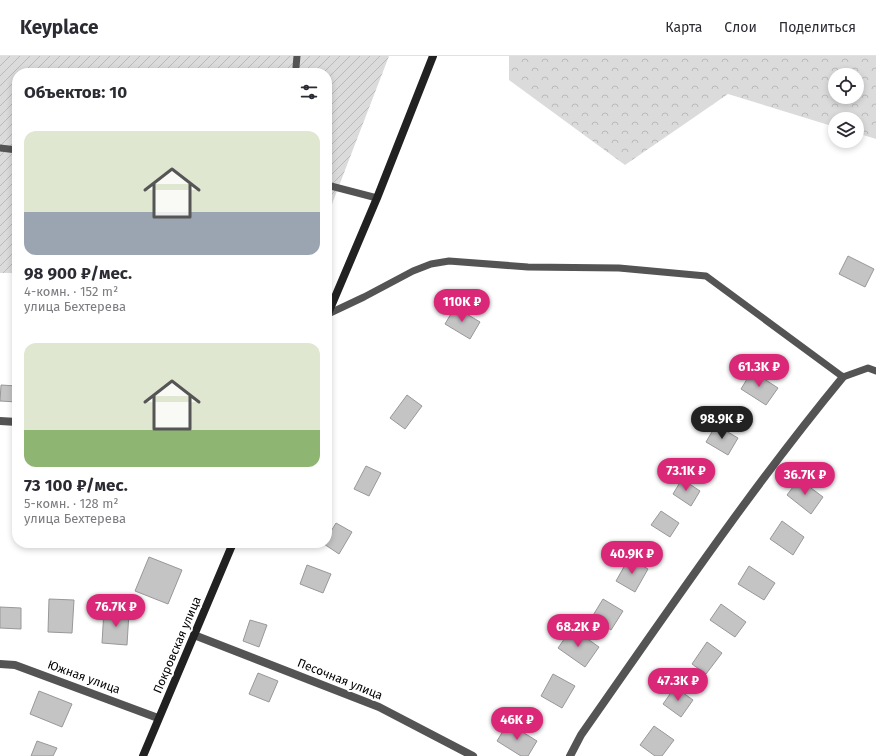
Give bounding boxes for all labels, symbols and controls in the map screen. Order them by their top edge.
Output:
text: Keyplace [20,16,98,39]
text: Карта [665,19,702,36]
text: Слои [724,19,757,36]
text: Поделиться [779,19,856,36]
map controls [828,68,864,148]
button: locate [828,68,864,104]
icon: filters [298,81,320,103]
text: Объектов: 10 [24,82,127,103]
button: layers [828,112,864,148]
icon: home [136,157,208,229]
text: 98 900 ₽/мес. [24,263,132,284]
text: 4-комн. · 152 m² [24,284,118,299]
pin: 110K ₽ [429,289,495,323]
text: 110K ₽ [443,294,481,309]
text: улица Бехтерева [24,299,126,314]
pin: 61.3K ₽ [722,354,796,388]
text: 61.3K ₽ [738,359,780,374]
icon: home [136,369,208,441]
pin: 98.9K ₽ [685,406,759,440]
text: 98.9K ₽ [700,411,744,426]
pin: 73.1K ₽ [649,458,723,492]
pin: 36.7K ₽ [768,462,842,496]
text: 73.1K ₽ [666,463,706,478]
text: 36.7K ₽ [784,467,826,482]
text: 73 100 ₽/мес. [24,475,128,496]
text: 5-комн. · 128 m² [24,496,118,511]
text: улица Бехтерева [24,511,126,526]
pin: 40.9K ₽ [595,541,669,575]
text: 40.9K ₽ [610,546,654,561]
pin: 76.7K ₽ [79,594,153,628]
street label: Покровская улица [150,595,204,695]
text: 76.7K ₽ [95,599,137,614]
pin: 68.2K ₽ [541,614,615,648]
text: 68.2K ₽ [556,619,600,634]
street label: Песочная улица [295,656,385,702]
street label: Южная улица [46,657,122,697]
pin: 47.3K ₽ [641,668,715,702]
text: 47.3K ₽ [657,673,699,688]
pin: 46K ₽ [489,707,545,741]
text: 46K ₽ [500,712,534,727]

